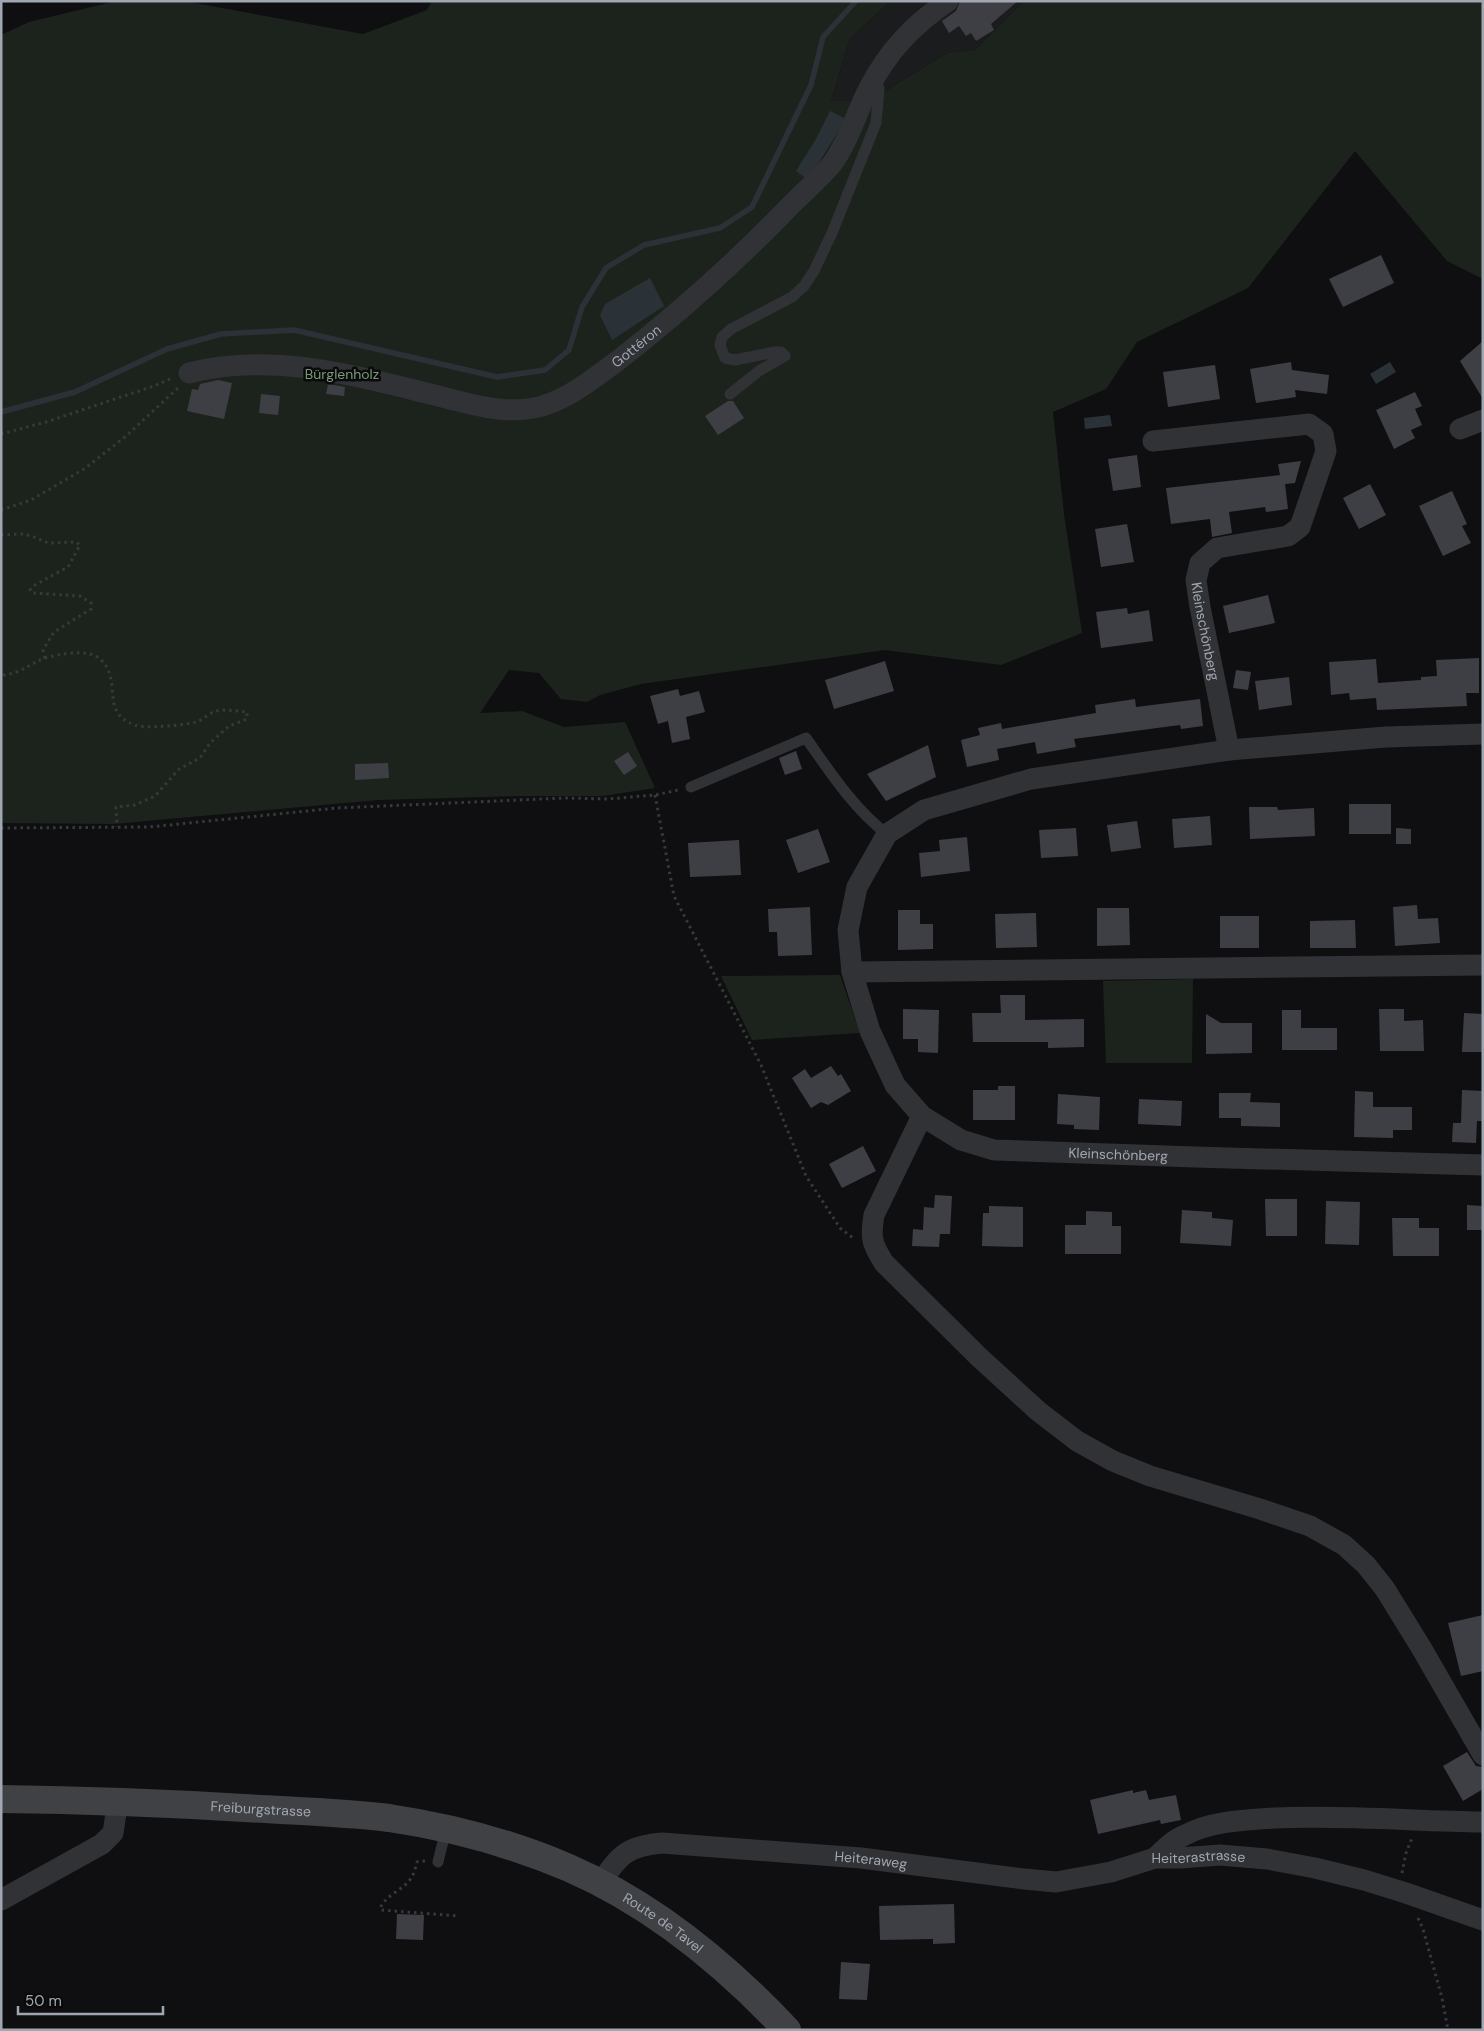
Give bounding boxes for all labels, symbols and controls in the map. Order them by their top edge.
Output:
street label: Gottéron [608,321,665,371]
park label: Bürglenholz [305,365,379,383]
street label: Kleinschönberg [1187,581,1224,682]
street label: Kleinschönberg [1068,1144,1168,1165]
street label: Freiburgstrasse [210,1797,311,1821]
street label: Heiterastrasse [1151,1846,1246,1867]
street label: Heiteraweg [834,1847,908,1873]
street label: Route de Tavel [620,1889,707,1957]
scale bar [18,1984,162,2016]
text: 50 m [25,1991,62,2011]

